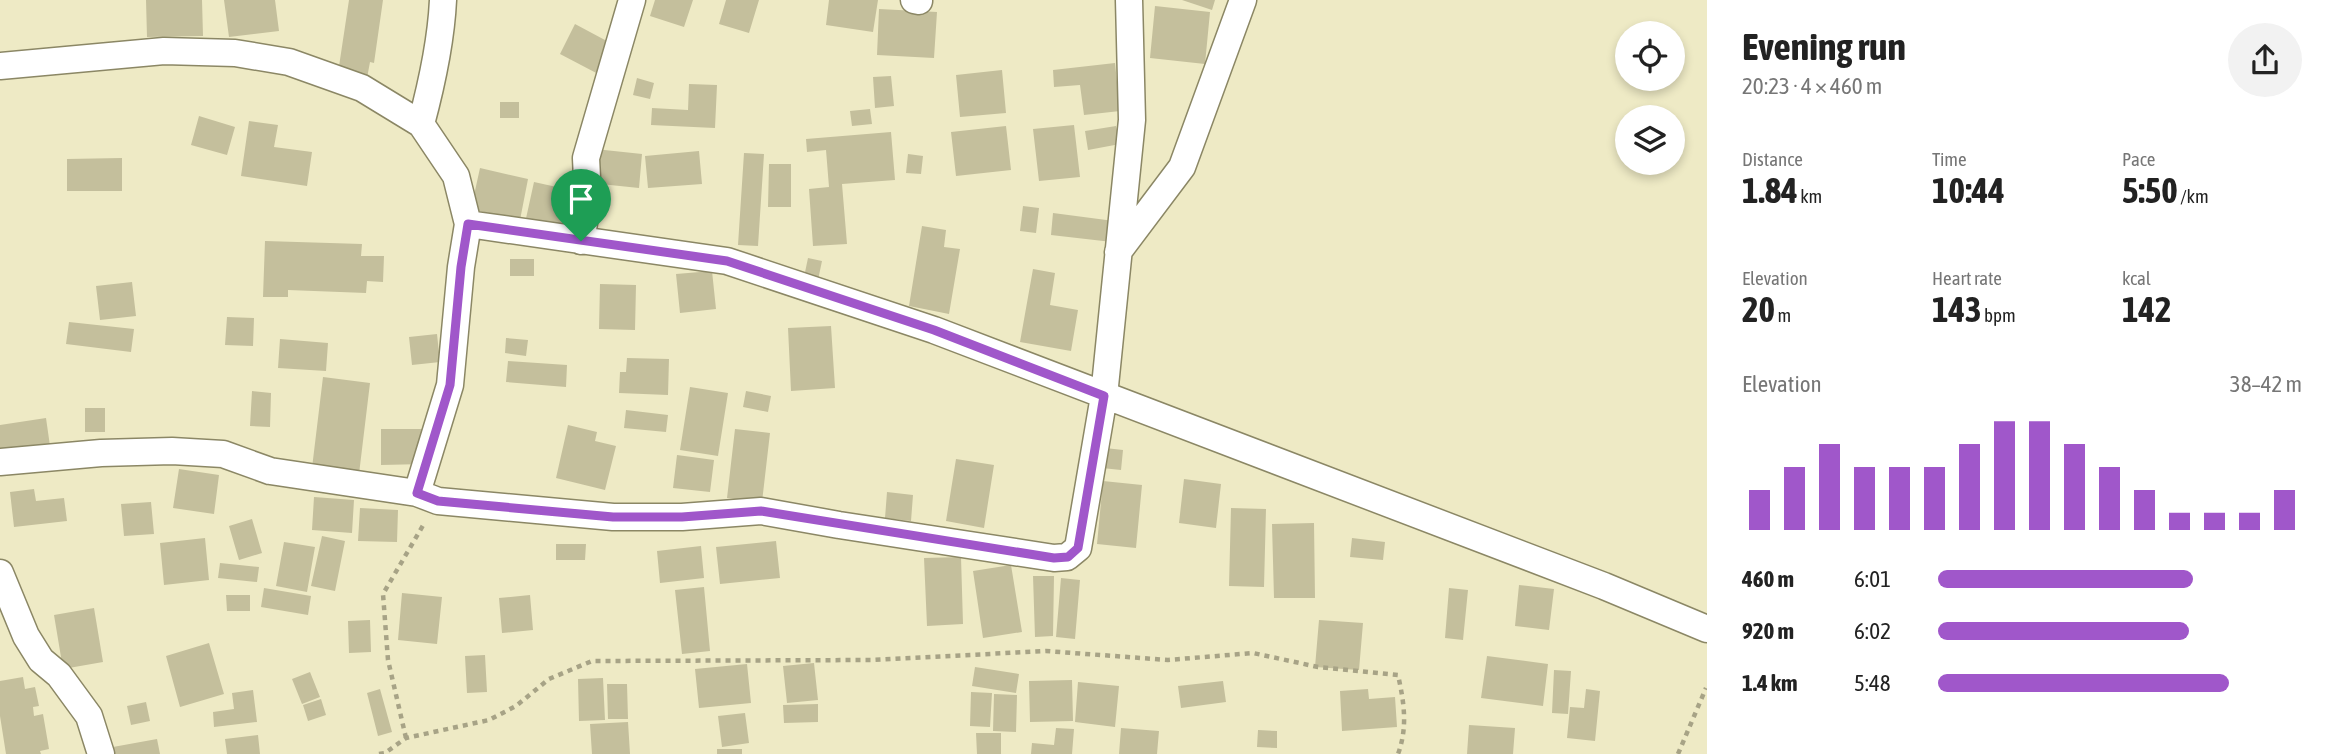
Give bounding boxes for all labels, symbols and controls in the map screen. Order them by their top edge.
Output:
map controls [1615,21,1685,175]
button: locate [1615,21,1685,91]
button: share [2228,23,2302,97]
text: Evening run [1742,25,1906,68]
text: 20:23 · 4 × 460 m [1742,73,1882,99]
button: layers [1615,105,1685,175]
text: Distance [1742,148,1803,170]
text: Time [1932,148,1967,170]
text: Pace [2122,148,2155,170]
pin [551,169,611,241]
text: 1.84 [1742,170,1798,210]
text: 10:44 [1932,170,2005,210]
text: 5:50 [2122,170,2178,210]
icon: arrive [562,180,600,218]
text: km [1798,185,1822,207]
text: /km [2178,185,2209,207]
text: Elevation [1742,267,1808,289]
text: Heart rate [1932,267,2002,289]
text: kcal [2122,267,2151,289]
text: 20 [1742,289,1775,329]
text: 143 [1932,289,1981,329]
text: 142 [2122,289,2171,329]
text: m [1775,304,1791,326]
text: bpm [1981,304,2016,326]
text: Elevation [1742,371,1822,397]
text: 38–42 m [2230,371,2302,397]
text: 460 m [1742,566,1794,592]
text: 6:01 [1854,566,1891,592]
text: 920 m [1742,618,1794,644]
text: 6:02 [1854,618,1891,644]
text: 1.4 km [1742,670,1798,696]
text: 5:48 [1854,670,1891,696]

